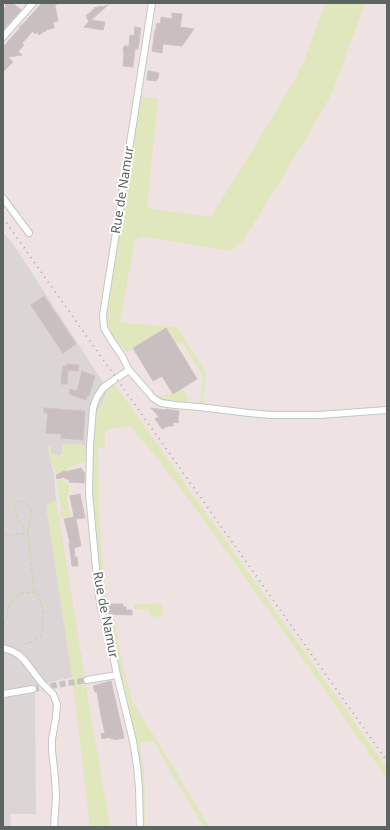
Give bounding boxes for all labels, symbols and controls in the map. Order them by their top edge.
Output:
street label: Rue de Namur [108,145,138,235]
street label: Rue de Namur [89,570,121,660]

